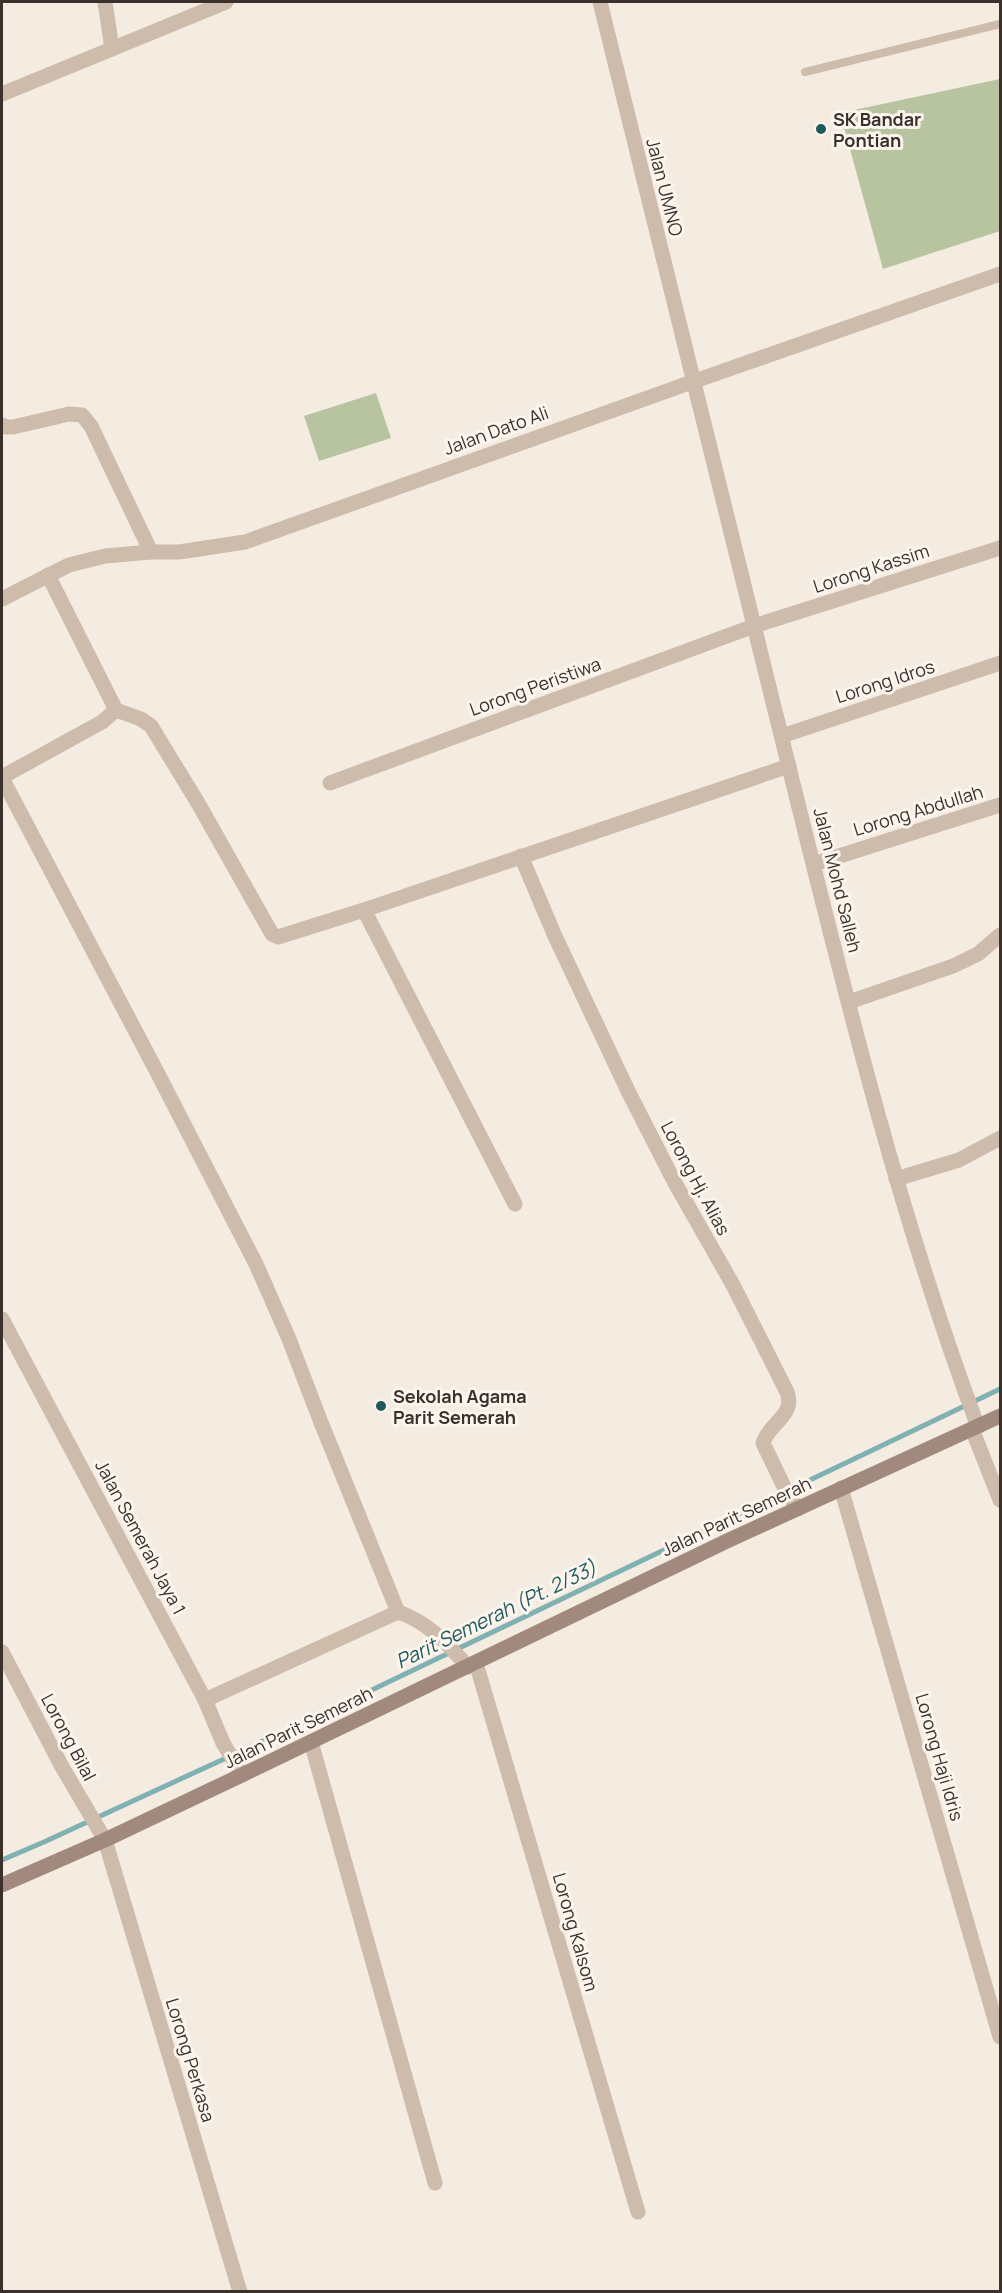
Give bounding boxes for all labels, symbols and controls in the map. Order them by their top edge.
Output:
place label: SK Bandar Pontian [833,107,921,152]
marker: SK Bandar Pontian [814,122,828,136]
street label: Jalan UMNO [641,136,689,238]
street label: Jalan Dato Ali [440,400,552,460]
street label: Lorong Kassim [810,538,932,598]
street label: Lorong Peristiwa [466,651,604,721]
street label: Lorong Idros [832,654,938,708]
street label: Lorong Abdullah [850,779,986,841]
street label: Jalan Mohd Salleh [808,805,868,955]
street label: Lorong Hj. Alias [656,1117,736,1239]
place label: Sekolah Agama Parit Semerah [393,1384,527,1429]
marker: Sekolah Agama Parit Semerah [374,1399,388,1413]
street label: Jalan Semerah Jaya 1 [90,1455,192,1619]
street label: Jalan Parit Semerah [657,1471,815,1561]
water label: Parit Semerah (Pt. 2/33) [391,1553,601,1674]
street label: Jalan Parit Semerah [220,1681,376,1773]
street label: Lorong Bilal [36,1689,102,1785]
street label: Lorong Haji Idris [910,1691,970,1823]
street label: Lorong Kalsom [548,1870,604,1994]
street label: Lorong Perkasa [161,1995,221,2125]

